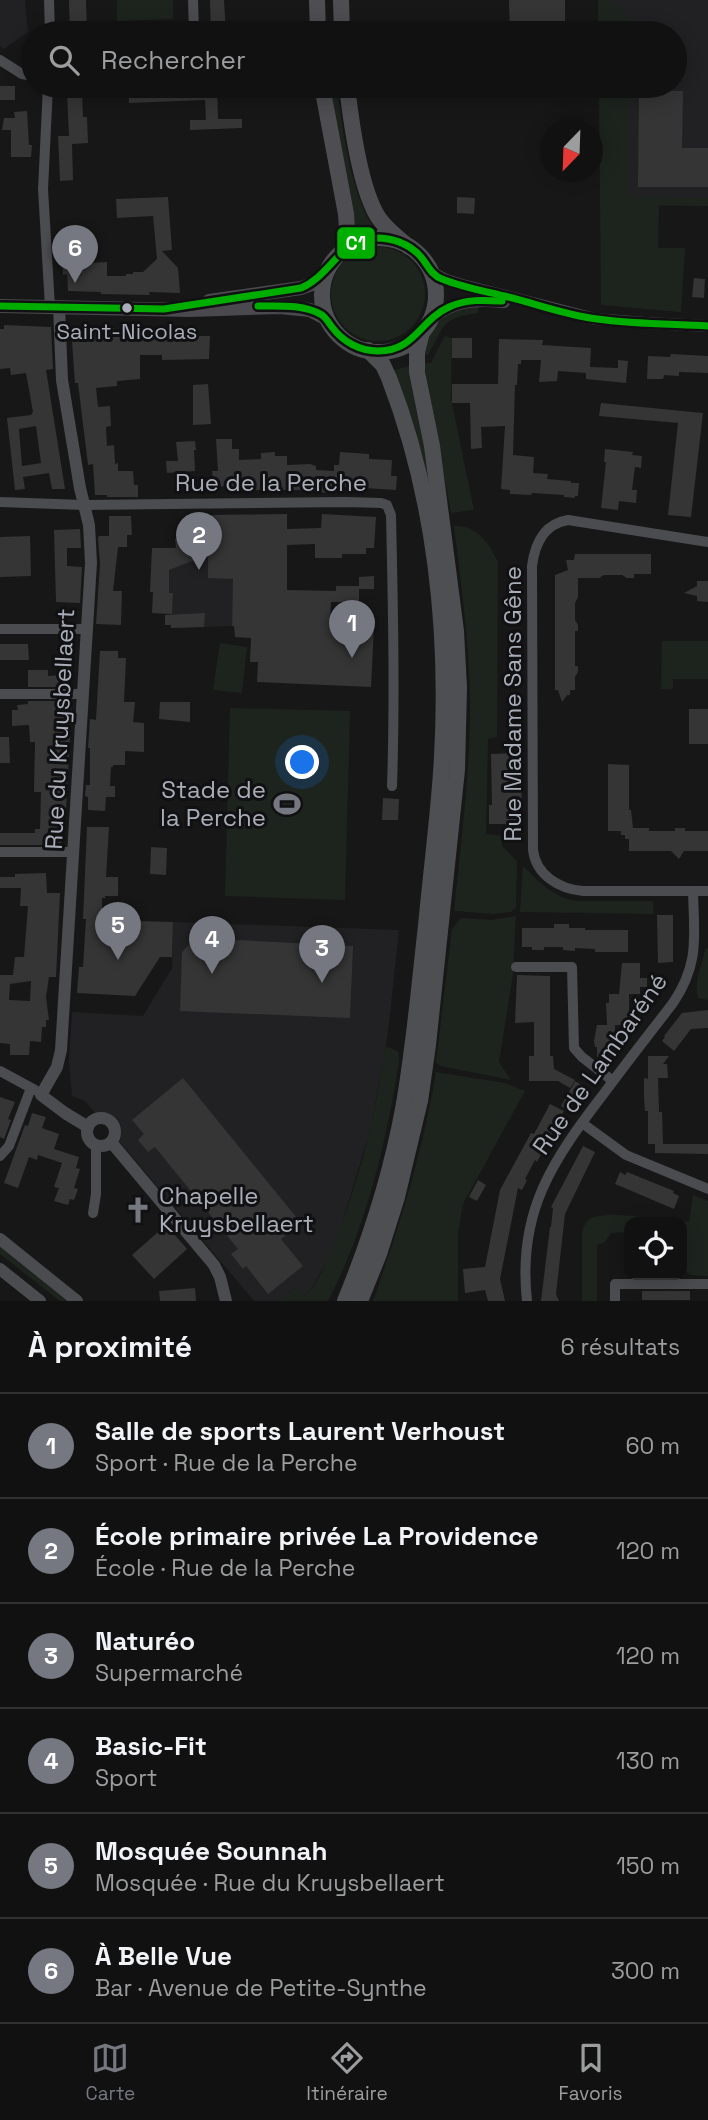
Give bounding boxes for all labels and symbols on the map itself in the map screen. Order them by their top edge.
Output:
north arrow [540,119,603,182]
pin: 6 [52,225,98,283]
line badge: C1 [336,226,376,260]
text: C1 [346,231,366,256]
marker: Saint-Nicolas [120,301,134,315]
place label: Saint-Nicolas [57,317,197,345]
street label: Rue de la Perche [175,467,367,498]
pin: 2 [176,512,222,570]
street label: Rue Madame Sans Gêne [497,566,528,842]
pin: 1 [329,600,375,658]
street label: Rue du Kruysbellaert [38,608,81,850]
your location [285,745,319,779]
place label: Stade de la Perche [160,774,266,833]
sports icon: Stade de la Perche [272,789,302,819]
pin: 5 [95,902,141,960]
pin: 4 [189,916,235,974]
pin: 3 [299,925,345,983]
street label: Rue de Lambaréné [525,967,674,1160]
place label: Chapelle Kruysbellaert [159,1180,314,1239]
church icon: Chapelle Kruysbellaert [123,1195,153,1225]

